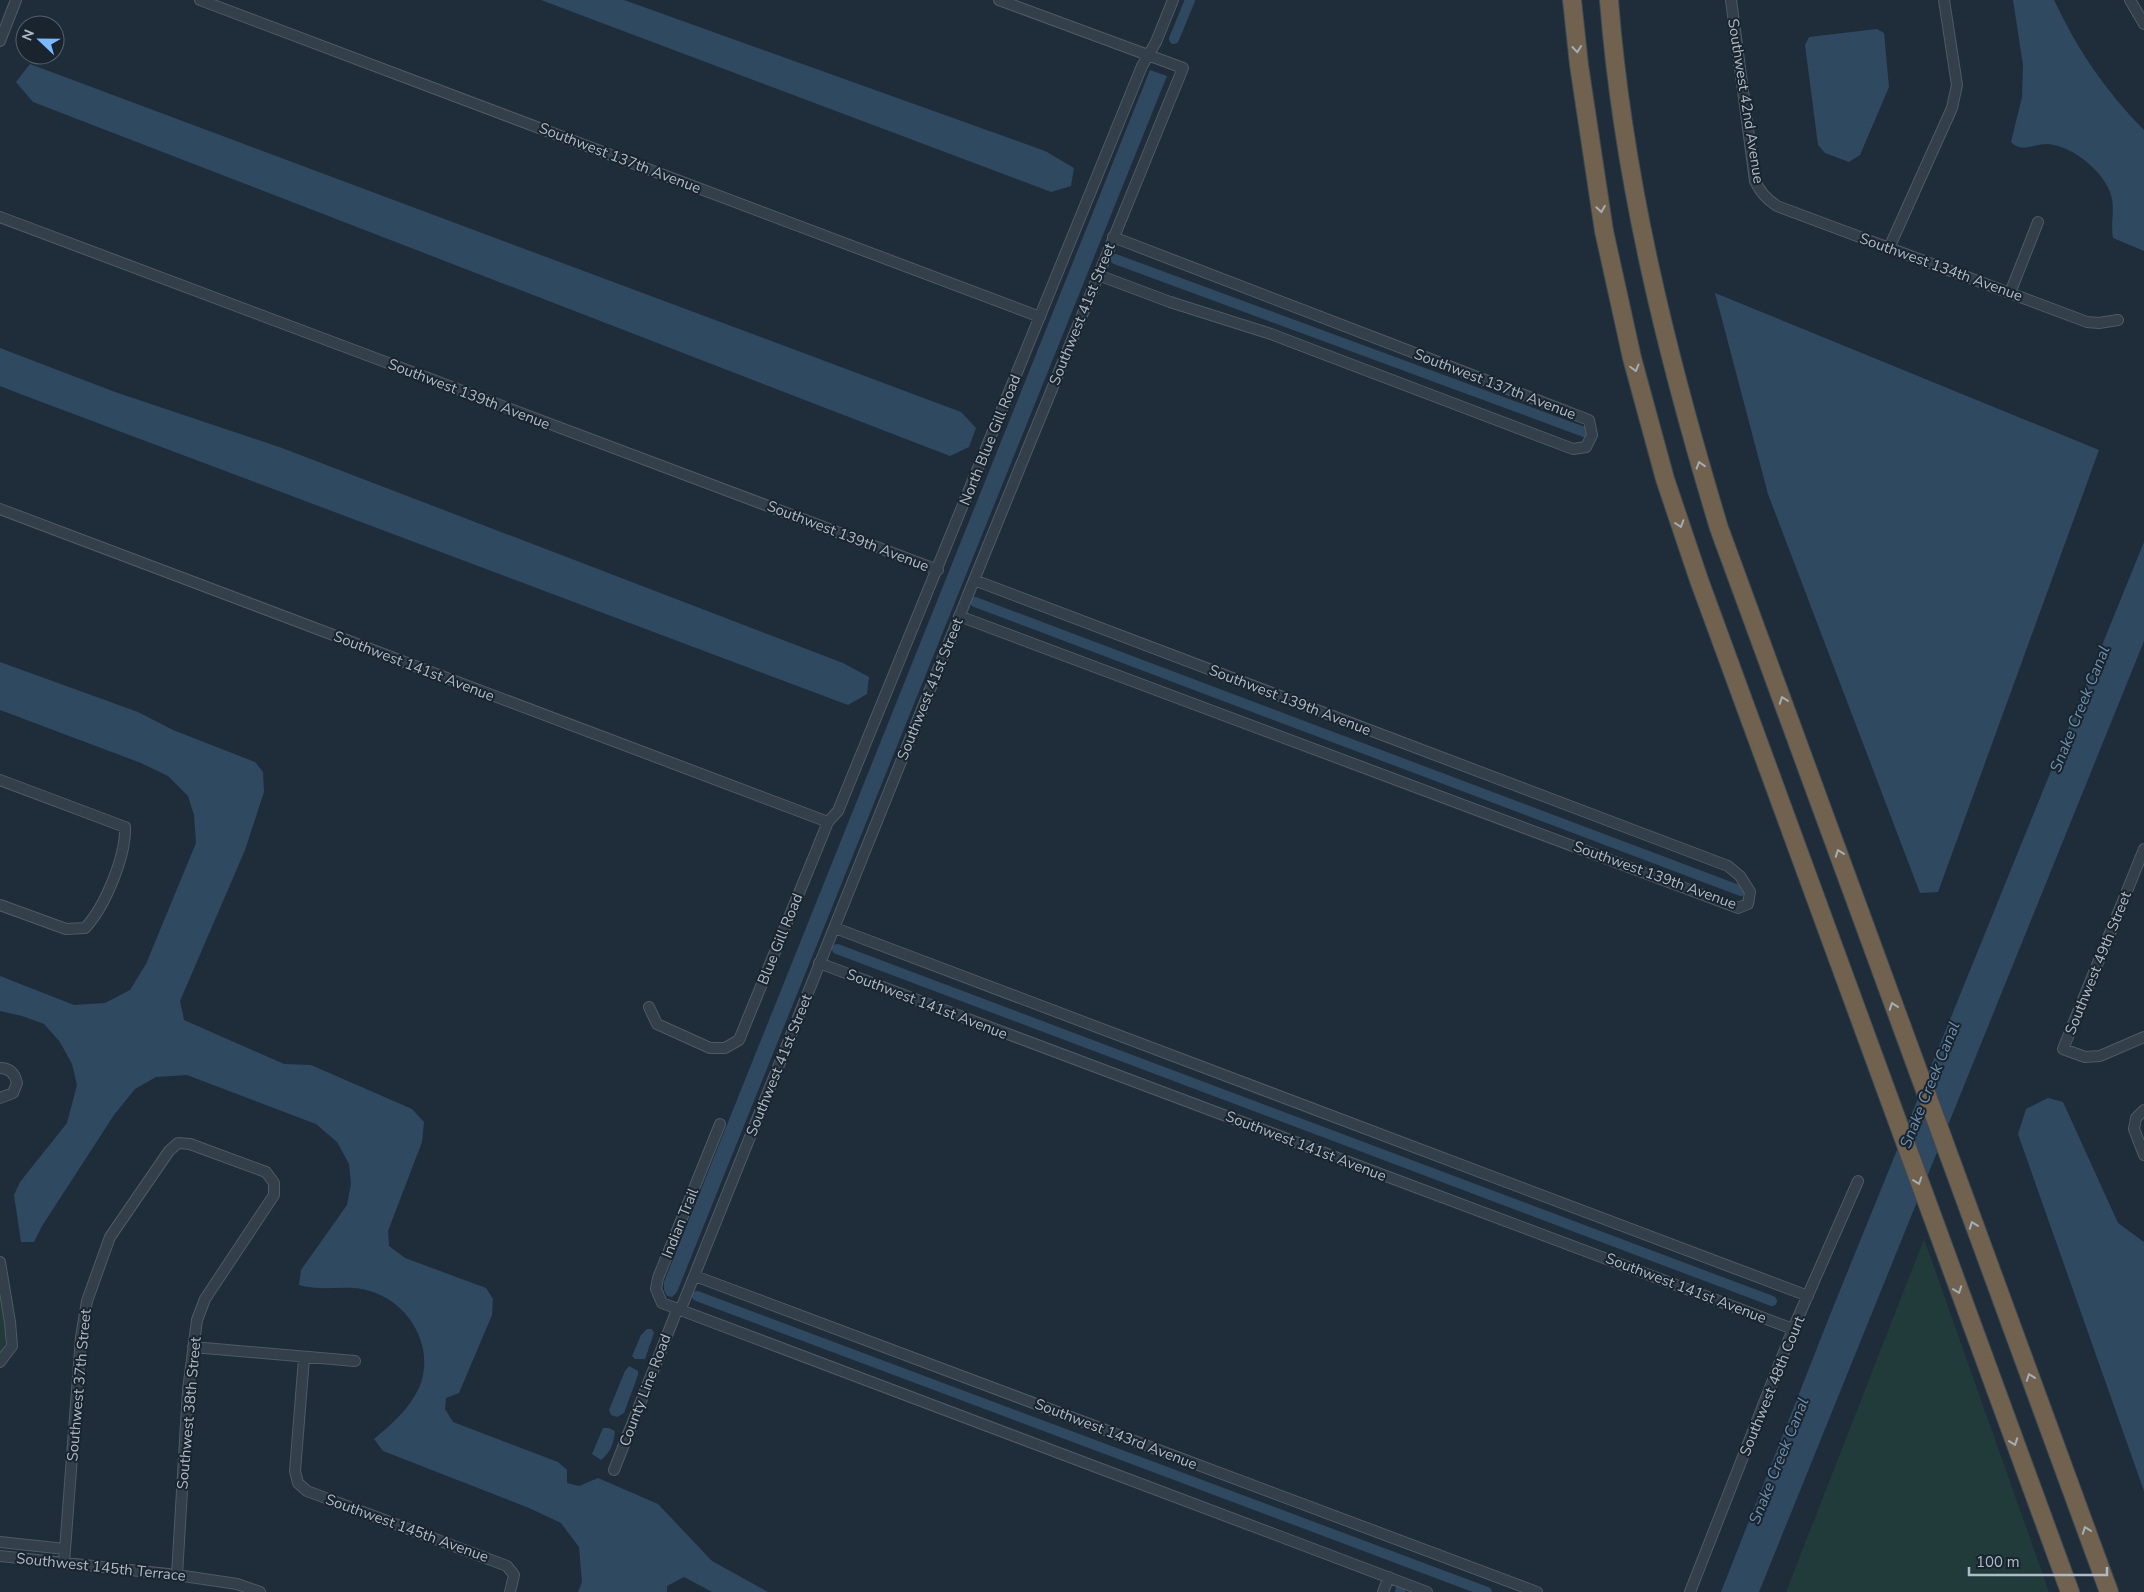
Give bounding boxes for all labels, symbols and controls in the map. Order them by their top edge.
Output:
north arrow [15,15,65,65]
street label: Southwest 42nd Avenue [1723,17,1769,185]
text: N [18,27,39,44]
one-way arrow [1571,45,1582,53]
street label: Southwest 137th Avenue [536,118,704,198]
one-way arrow [1595,205,1605,214]
street label: Southwest 134th Avenue [1857,228,2025,306]
street label: Southwest 41st Street [1044,239,1120,388]
street label: Southwest 137th Avenue [1411,344,1579,424]
street label: Southwest 139th Avenue [385,354,553,434]
one-way arrow [1629,364,1640,372]
street label: North Blue Gill Road [955,372,1025,508]
one-way arrow [1695,461,1705,469]
street label: Southwest 139th Avenue [764,496,932,576]
one-way arrow [1674,519,1684,528]
street label: Southwest 41st Street [892,614,968,763]
street label: Southwest 141st Avenue [331,626,497,706]
water label: Snake Creek Canal [2045,642,2116,776]
street label: Southwest 139th Avenue [1206,660,1374,740]
one-way arrow [1779,696,1790,705]
street label: Southwest 139th Avenue [1571,836,1739,914]
one-way arrow [1835,849,1845,858]
street label: Southwest 49th Street [2060,888,2136,1038]
street label: Blue Gill Road [753,890,807,988]
street label: Southwest 141st Avenue [844,964,1010,1044]
street label: Southwest 41st Street [741,990,817,1139]
one-way arrow [1889,1002,1899,1011]
water label: Snake Creek Canal [1895,1018,1966,1152]
street label: Southwest 141st Avenue [1223,1106,1389,1186]
one-way arrow [1912,1176,1922,1184]
street label: Indian Trail [657,1184,703,1261]
one-way arrow [1969,1221,1979,1230]
street label: Southwest 141st Avenue [1603,1248,1769,1328]
one-way arrow [1952,1285,1962,1294]
street label: Southwest 37th Street [62,1307,96,1462]
street label: Southwest 48th Court [1735,1312,1810,1459]
street label: County Line Road [614,1331,676,1449]
street label: Southwest 38th Street [172,1335,206,1490]
one-way arrow [2025,1374,2035,1382]
street label: Southwest 143rd Avenue [1032,1394,1200,1474]
water label: Snake Creek Canal [1744,1394,1815,1528]
one-way arrow [2008,1438,2018,1446]
street label: Southwest 145th Avenue [323,1489,491,1567]
one-way arrow [2082,1526,2092,1535]
scale bar [1969,1544,2106,1576]
street label: Southwest 145th Terrace [15,1548,187,1586]
text: 100 m [1976,1552,2020,1572]

